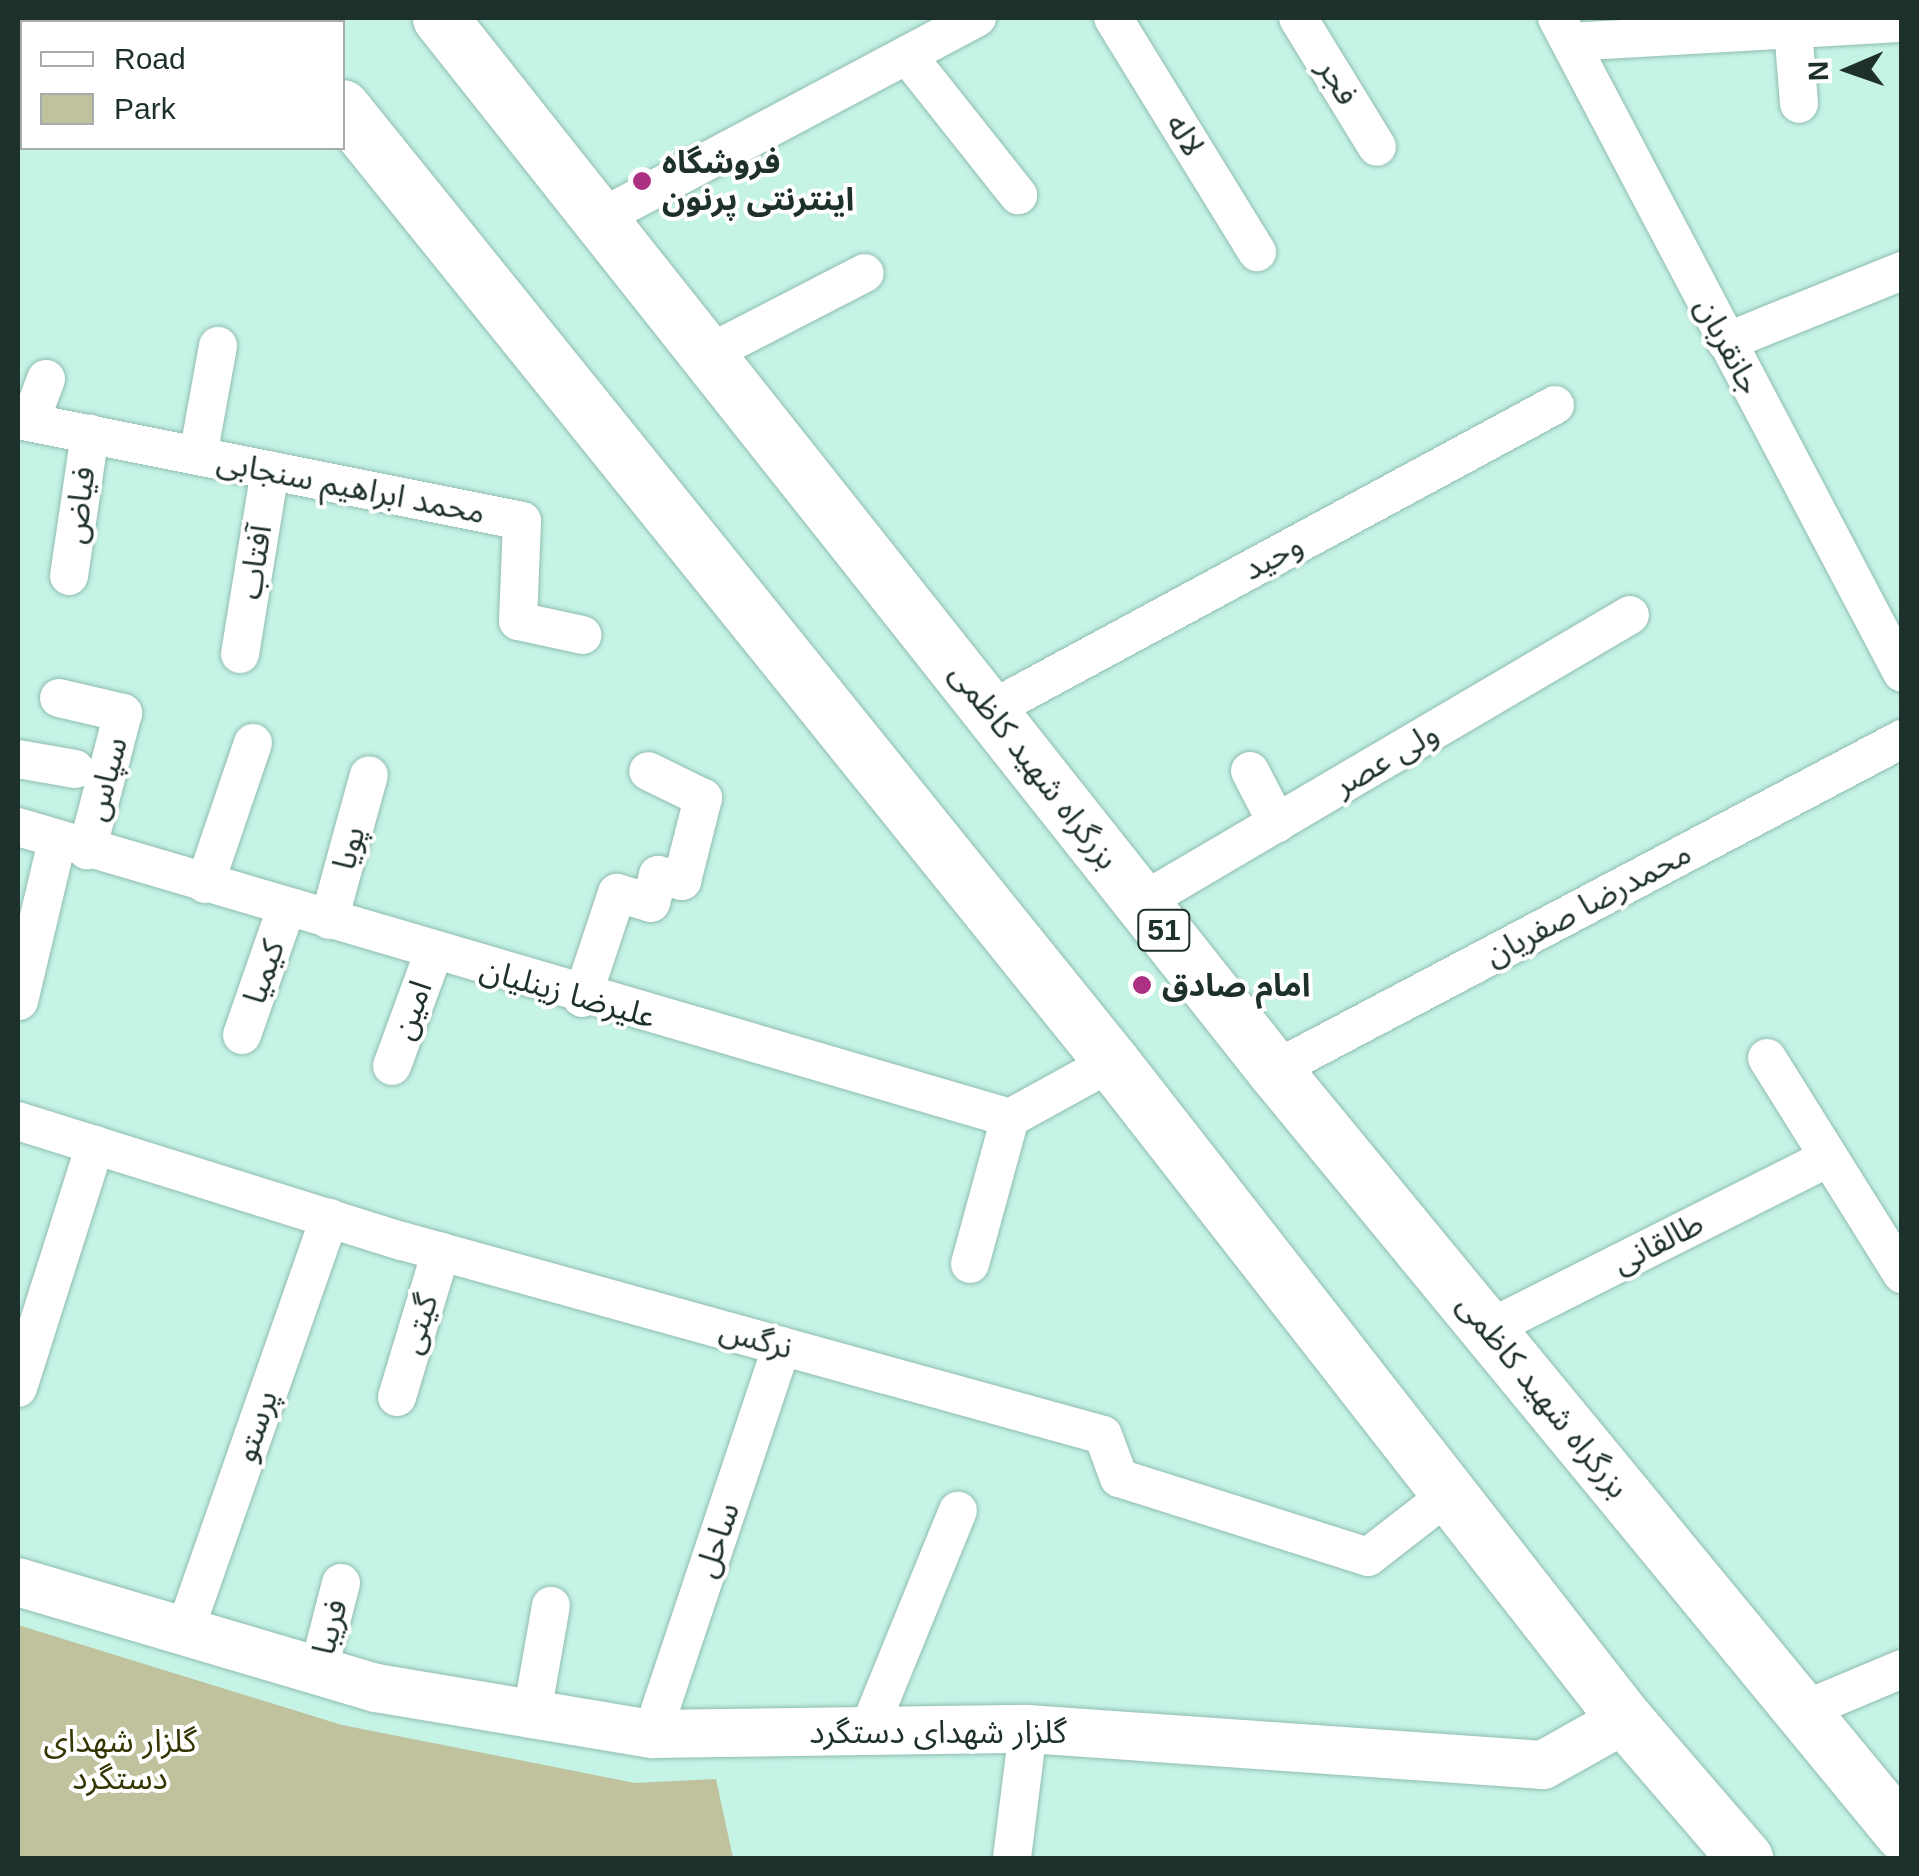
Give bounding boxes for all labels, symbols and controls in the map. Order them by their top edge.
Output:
legend [20,20,345,150]
north arrow [1799,20,1899,120]
text: Road [114,42,186,75]
street label: فجر [1309,52,1367,112]
text: N [1803,60,1834,82]
text: Park [114,92,176,125]
street label: لاله [1157,107,1213,163]
place label: فروشگاه اینترنتی پرنون [662,144,854,219]
marker: فروشگاه اینترنتی پرنون [631,170,653,192]
street label: جانقربان [1687,291,1769,401]
street label: محمد ابراهیم سنجابی [214,442,488,532]
street label: فیاض [55,464,103,546]
street label: آفتاب [230,522,280,602]
street label: وحید [1237,525,1309,589]
street label: بزرگراه شهید کاظمی [941,655,1127,877]
street label: ولی عصر [1327,714,1445,804]
street label: سپاس [76,733,136,825]
street label: پویا [325,822,373,874]
street label: محمدرضا صفریان [1478,834,1698,974]
road number: 51 [1136,905,1192,955]
street label: کیمیا [235,935,293,1009]
street label: علیرضا زینلیان [476,950,660,1036]
place label: امام صادق [1162,966,1310,1004]
marker: امام صادق [1131,974,1153,996]
street label: امین [384,975,440,1045]
street label: طالقانی [1606,1204,1710,1282]
street label: بزرگراه شهید کاظمی [1449,1286,1637,1506]
street label: گیتی [392,1289,446,1359]
street label: نرگس [715,1311,797,1367]
street label: پرستو [226,1385,286,1467]
street label: ساحل [686,1498,748,1582]
street label: فریبا [304,1595,356,1659]
street label: گلزار شهدای دستگرد [809,1713,1067,1751]
park label: گلزار شهدای دستگرد [43,1723,197,1798]

